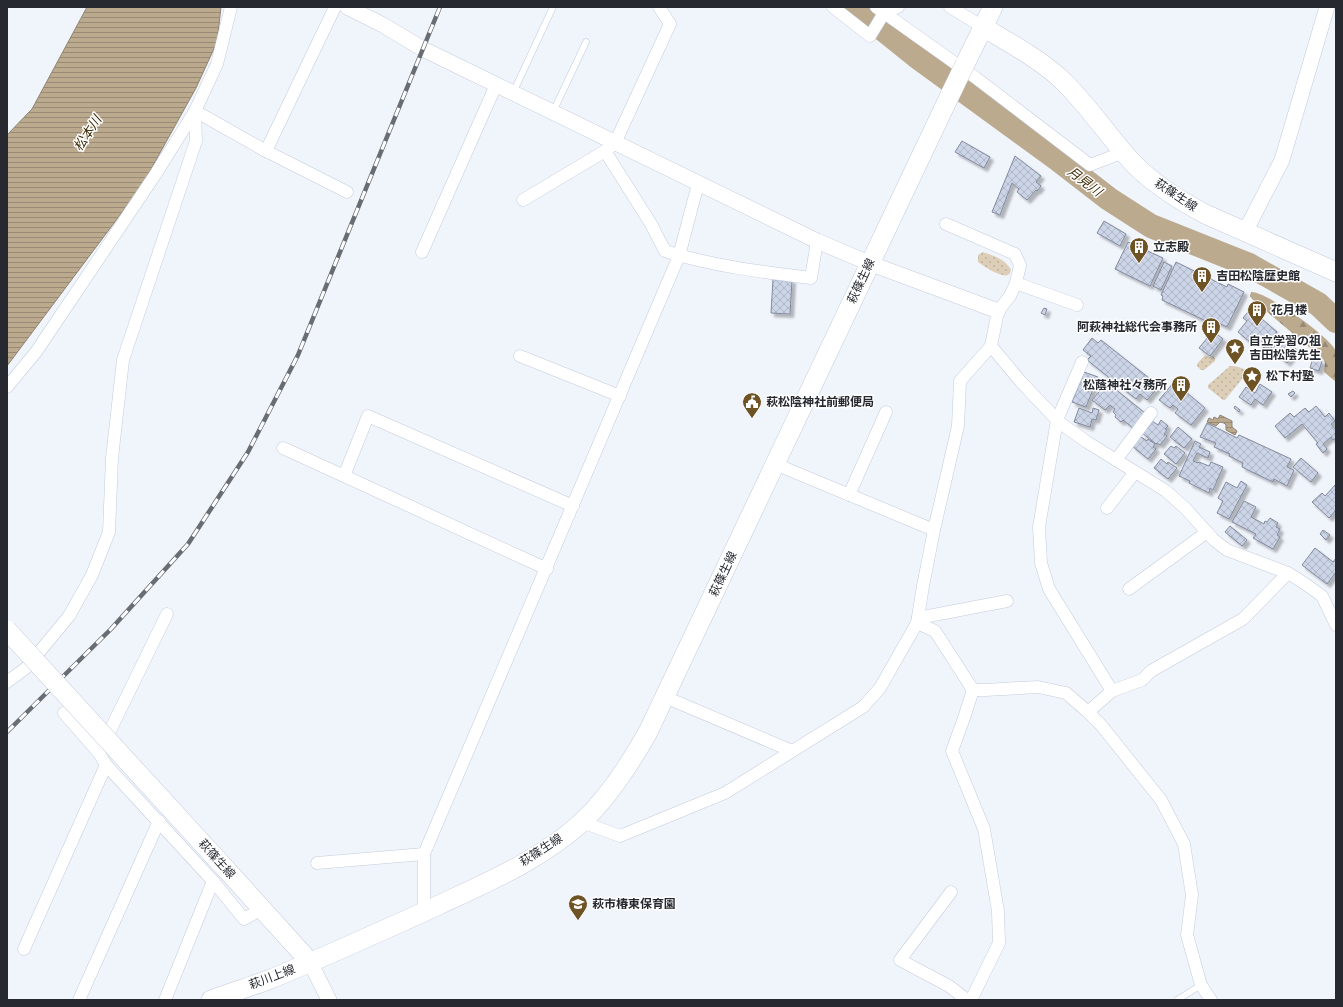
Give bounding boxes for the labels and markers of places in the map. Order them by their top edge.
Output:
building icon: 立志殿 [1128,236,1150,264]
place label: 立志殿 [1153,240,1189,254]
building icon: 吉田松陰歴史館 [1191,265,1213,293]
place label: 吉田松陰歴史館 [1216,269,1300,283]
building icon: 花月楼 [1246,299,1268,327]
place label: 花月楼 [1271,303,1307,317]
building icon: 阿萩神社総代会事務所 [1200,316,1222,344]
place label: 阿萩神社総代会事務所 [1077,320,1197,334]
place label: 自立学習の祖 吉田松陰先生 [1249,334,1321,362]
place icon: 自立学習の祖 吉田松陰先生 [1224,337,1246,365]
place icon: 松下村塾 [1241,365,1263,393]
place label: 松下村塾 [1266,369,1314,383]
building icon: 松蔭神社々務所 [1170,374,1192,402]
place label: 松蔭神社々務所 [1083,378,1167,392]
public building icon: 萩松陰神社前郵便局 [741,391,763,419]
place label: 萩松陰神社前郵便局 [766,395,874,409]
school or university icon: 萩市椿東保育園 [567,893,589,921]
place label: 萩市椿東保育園 [592,897,676,911]

